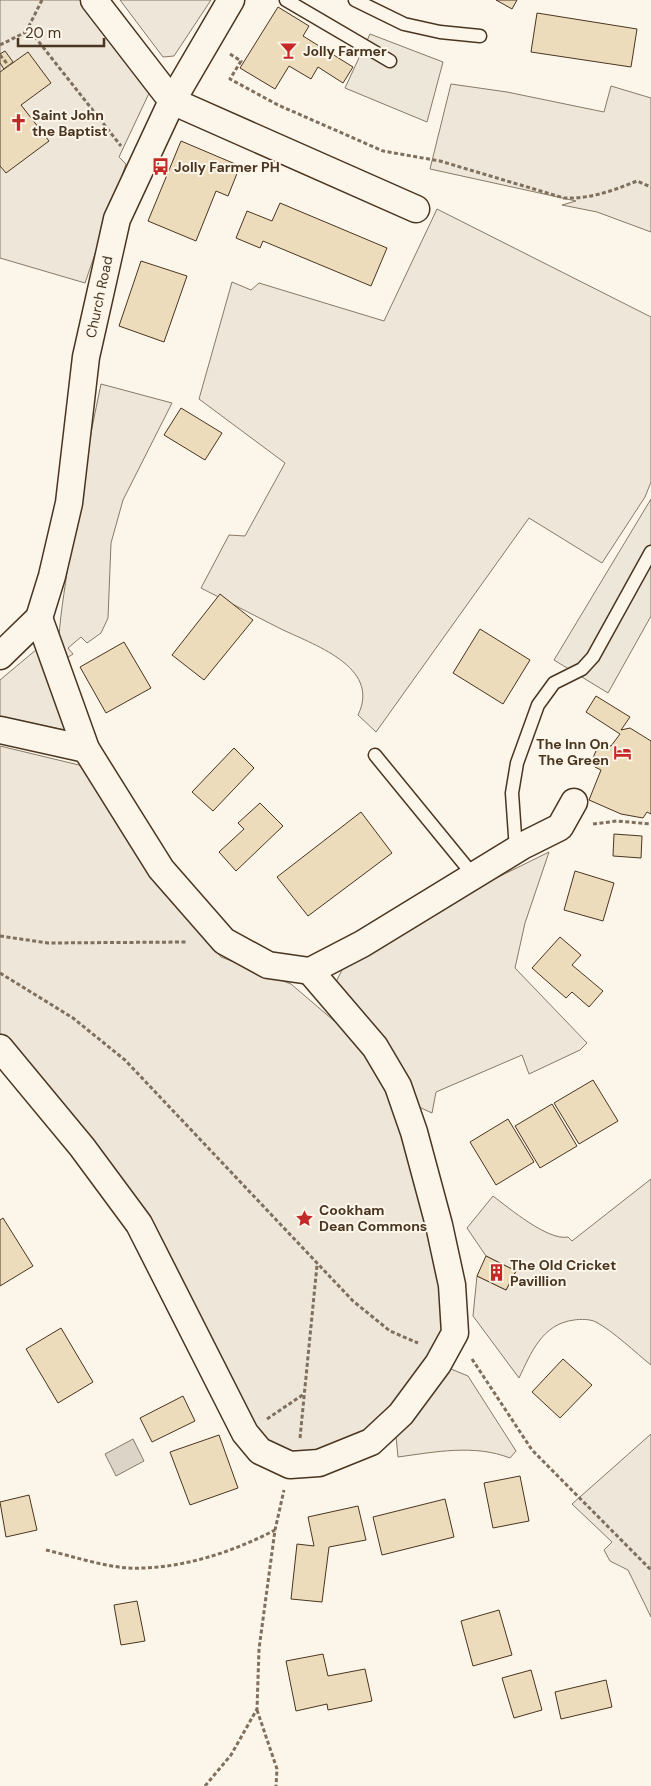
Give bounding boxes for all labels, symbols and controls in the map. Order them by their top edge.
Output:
scale bar [18,15,104,47]
text: 20 m [25,23,61,43]
bar icon: Jolly Farmer [279,41,299,61]
place label: Jolly Farmer [303,42,387,60]
place label: Saint John the Baptist [32,106,108,140]
church icon: Saint John the Baptist [8,113,28,133]
bus stop icon: Jolly Farmer PH [150,157,170,177]
place label: Jolly Farmer PH [174,158,280,176]
street label: Church Road [82,254,116,340]
place label: The Inn On The Green [536,735,609,769]
hotel icon: The Inn On The Green [613,742,633,762]
place label: Cookham Dean Commons [319,1201,427,1235]
place icon: Cookham Dean Commons [295,1208,315,1228]
place label: The Old Cricket Pavillion [510,1256,616,1290]
building icon: The Old Cricket Pavillion [486,1263,506,1283]

